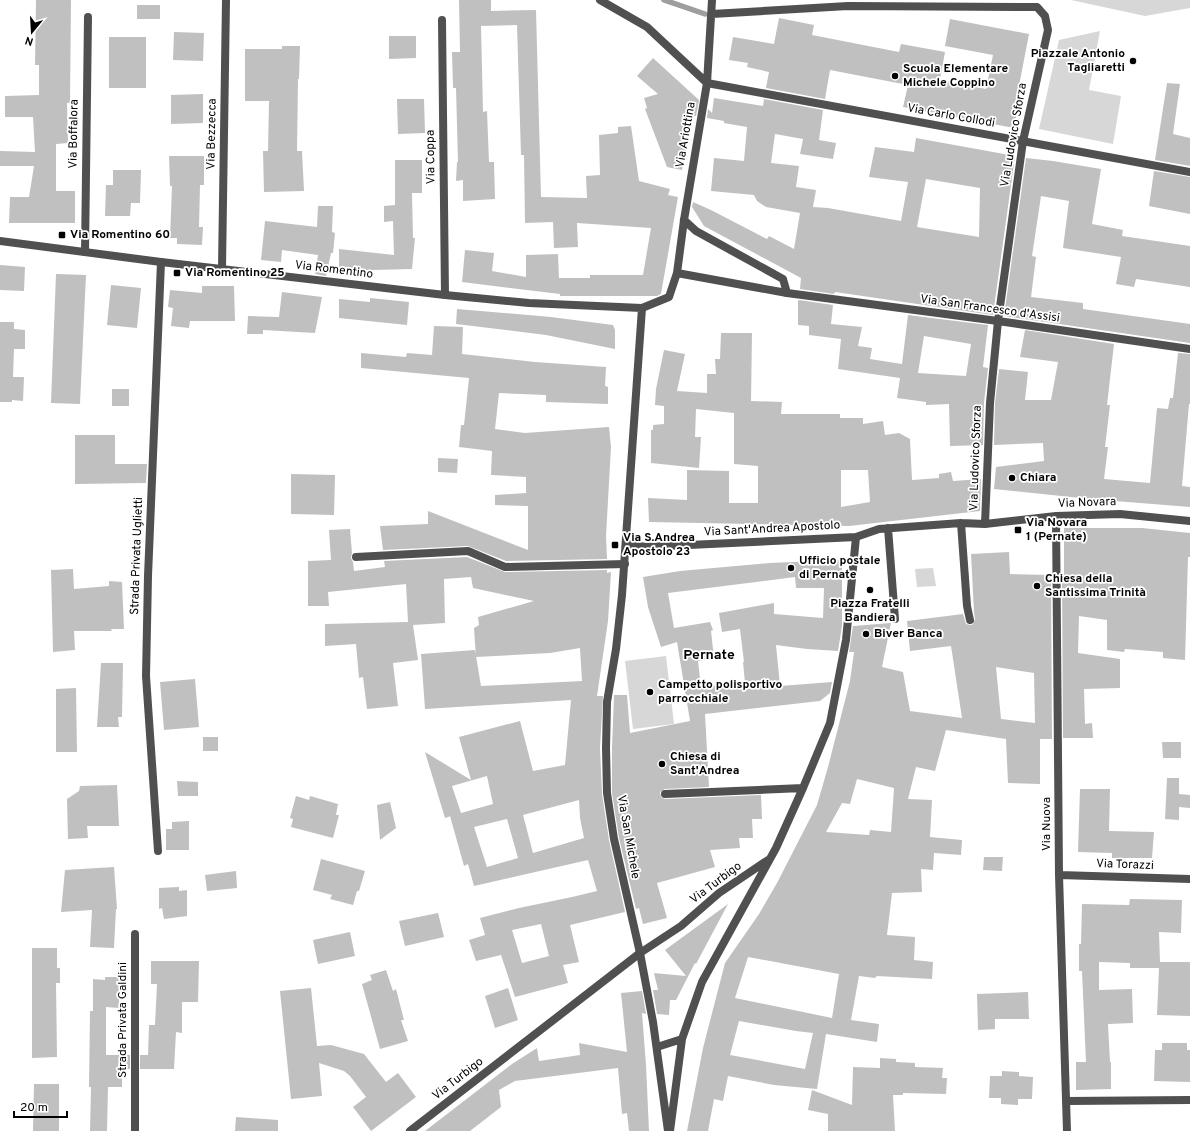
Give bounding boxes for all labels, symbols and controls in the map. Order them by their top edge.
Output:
north arrow [12,12,52,52]
text: N [23,33,35,48]
place label: Piazzale Antonio Tagliaretti [1031,46,1125,76]
marker: Piazzale Antonio Tagliaretti [1128,56,1138,66]
place label: Scuola Elementare Michele Coppino [903,61,1009,91]
marker: Scuola Elementare Michele Coppino [890,71,900,81]
street label: Via Ludovico Sforza [997,82,1031,188]
street label: Via Bezzecca [203,98,221,170]
street label: Via Boffalora [65,99,83,169]
street label: Via Carlo Collodi [906,100,996,132]
street label: Via Ariottina [672,101,700,169]
street label: Via Coppa [423,130,439,184]
place label: Via Romentino 60 [70,227,170,243]
marker: Via Romentino 60 [57,230,67,240]
street label: Via Romentino [294,257,374,283]
place label: Via Romentino 25 [185,265,285,281]
marker: Via Romentino 25 [172,268,182,278]
street label: Via San Francesco d'Assisi [919,291,1061,327]
street label: Via Ludovico Sforza [966,405,986,511]
place label: Chiara [1020,470,1056,486]
marker: Chiara [1007,473,1017,483]
street label: Via Novara [1058,494,1116,512]
street label: Strada Privata Uglietti [127,497,147,615]
place label: Via Novara 1 (Pernate) [1026,515,1087,545]
street label: Via Sant'Andrea Apostolo [703,517,841,541]
marker: Via Novara 1 (Pernate) [1013,525,1023,535]
place label: Via S.Andrea Apostolo 23 [623,530,695,560]
marker: Via S.Andrea Apostolo 23 [610,540,620,550]
place label: Ufficio postale di Pernate [799,553,881,583]
marker: Ufficio postale di Pernate [786,563,796,573]
place label: Chiesa della Santissima Trinità [1045,571,1146,601]
marker: Chiesa della Santissima Trinità [1032,581,1042,591]
marker: Piazza Fratelli Bandiera [865,585,875,595]
place label: Piazza Fratelli Bandiera [830,596,910,626]
place label: Biver Banca [874,626,942,642]
marker: Biver Banca [861,629,871,639]
district label: Pernate [683,647,735,664]
place label: Campetto polisportivo parrocchiale [658,677,783,707]
marker: Campetto polisportivo parrocchiale [645,687,655,697]
place label: Chiesa di Sant'Andrea [670,749,739,779]
marker: Chiesa di Sant'Andrea [657,759,667,769]
street label: Via San Michele [613,794,643,880]
street label: Via Nuova [1039,797,1055,851]
street label: Via Torazzi [1096,856,1154,874]
street label: Via Turbigo [687,858,745,908]
street label: Strada Privata Galdini [115,962,131,1078]
street label: Via Turbigo [429,1054,487,1104]
scale bar [14,1093,67,1119]
text: 20 m [20,1100,48,1116]

